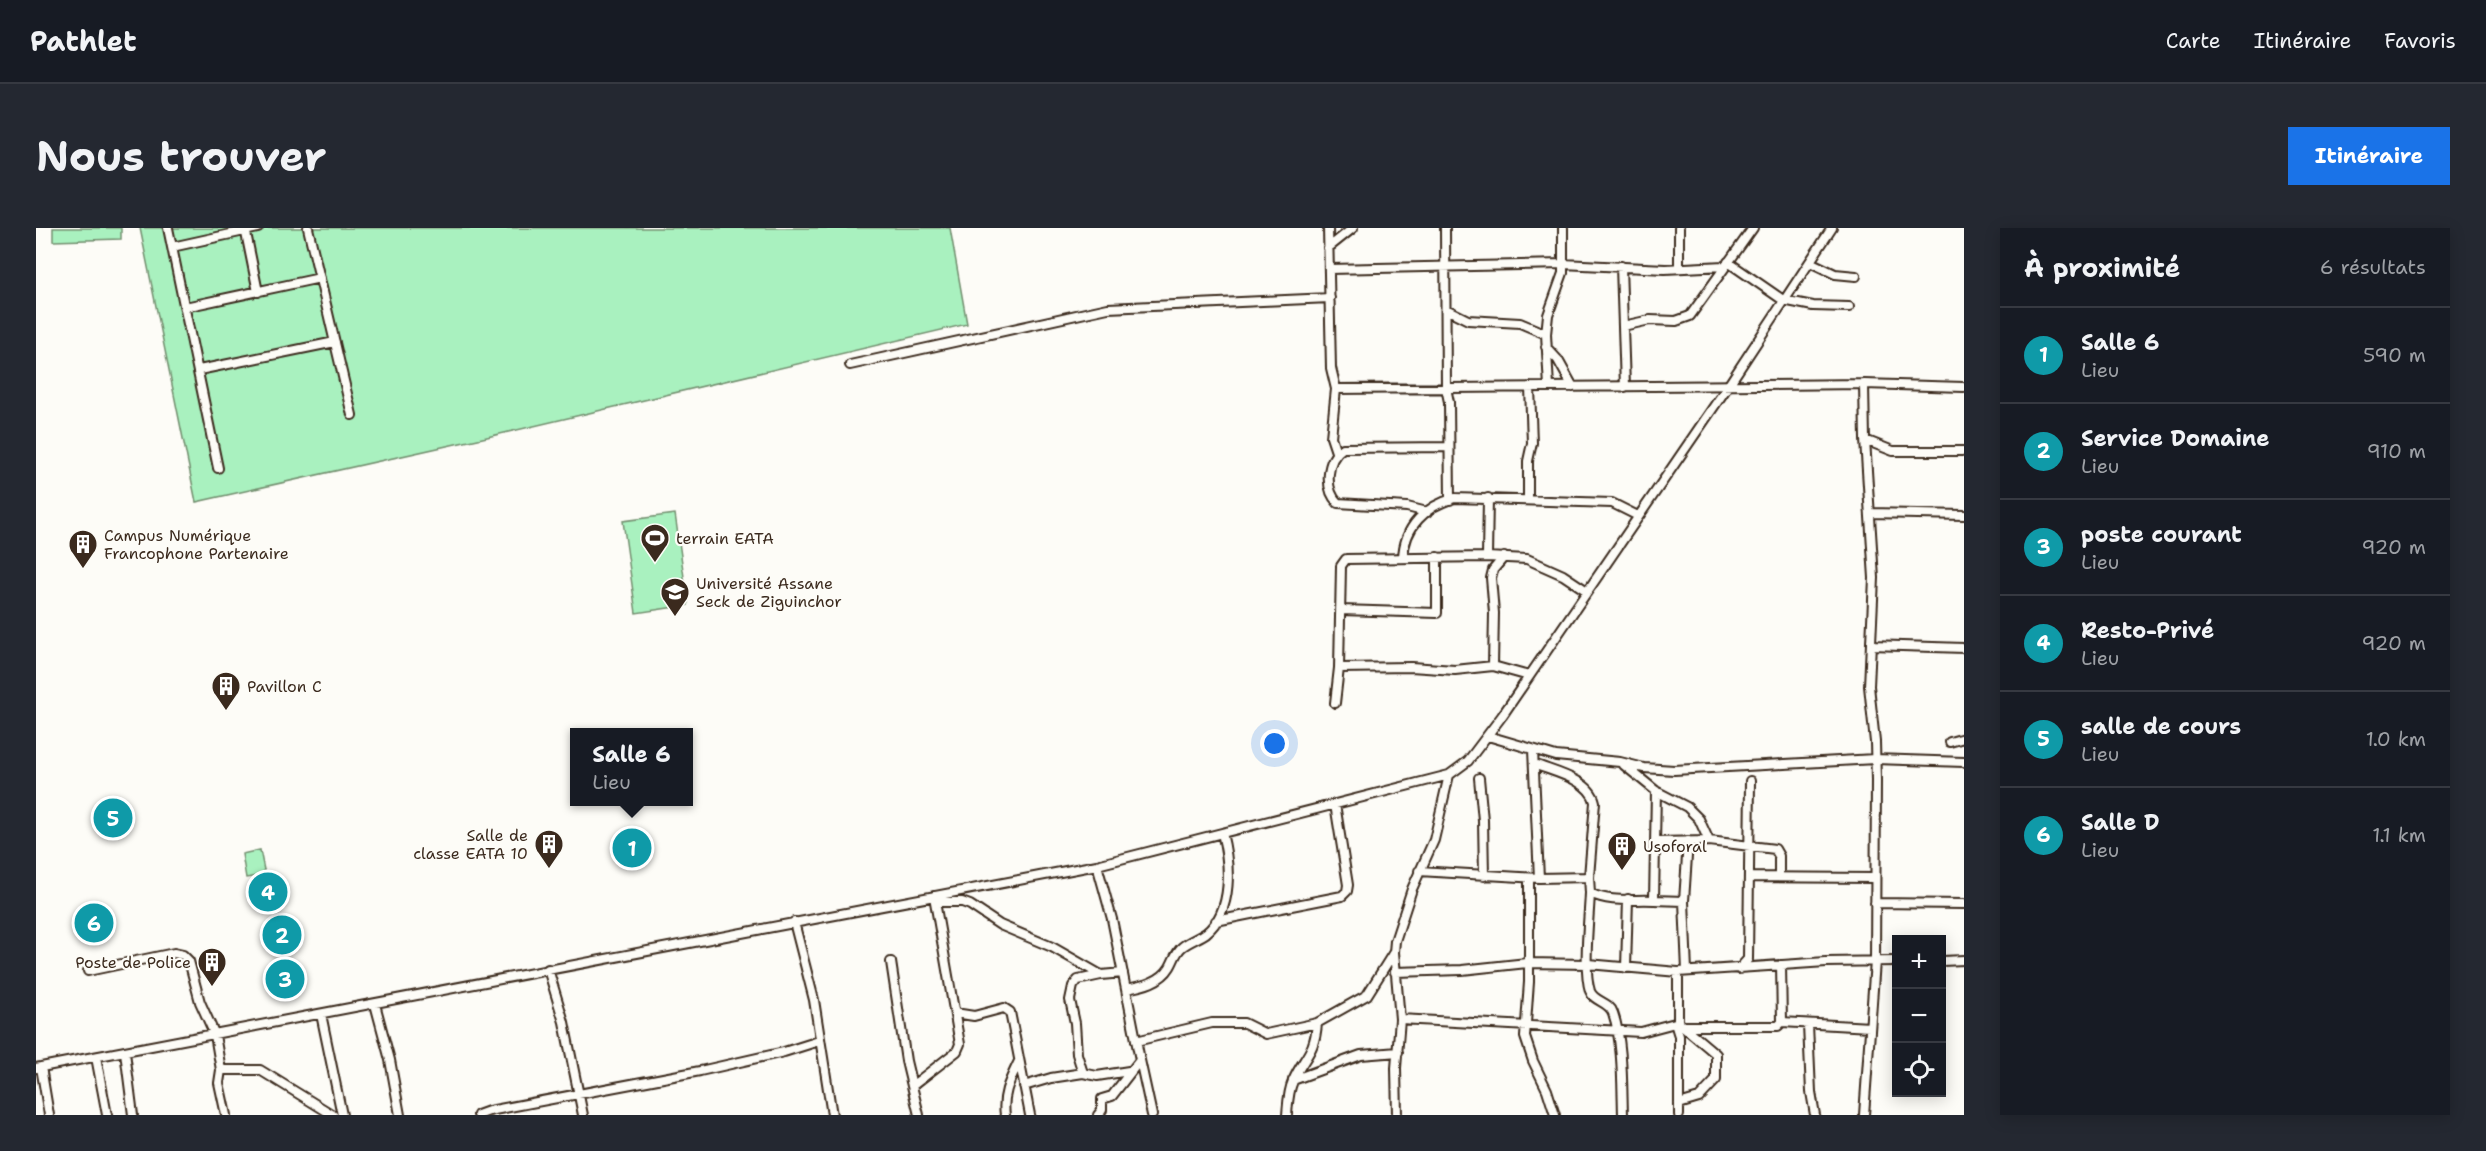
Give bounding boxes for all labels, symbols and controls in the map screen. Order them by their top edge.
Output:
text: Pathlet [30,22,137,60]
text: Carte [2166,27,2221,55]
text: Itinéraire [2254,27,2351,55]
text: Favoris [2384,27,2456,55]
button: Itinéraire [2288,127,2450,185]
text: Nous trouver [36,128,326,184]
text: À proximité [2024,250,2180,285]
text: 6 résultats [2320,254,2426,280]
text: Salle 6 [2081,328,2159,357]
text: 1 [2039,342,2048,368]
text: 590 m [2363,342,2426,368]
text: Lieu [2081,357,2119,383]
text: Service Domaine [2081,424,2269,453]
text: 2 [2037,438,2051,464]
text: 910 m [2367,438,2426,464]
text: Lieu [2081,453,2119,479]
text: poste courant [2081,520,2242,549]
sports icon: terrain EATA [639,522,671,564]
place label: Campus Numérique Francophone Partenaire [104,525,289,564]
building icon: Campus Numérique Francophone Partenaire [67,528,99,570]
place label: terrain EATA [676,528,774,549]
text: 3 [2037,534,2051,560]
text: 920 m [2362,534,2426,560]
text: Lieu [2081,549,2119,575]
place label: Université Assane Seck de Ziguinchor [696,573,842,612]
school or university icon: Université Assane Seck de Ziguinchor [659,576,691,618]
text: Resto-Privé [2081,616,2214,645]
text: 4 [2037,630,2051,656]
text: 920 m [2362,630,2426,656]
text: Lieu [2081,645,2119,671]
building icon: Pavillon C [210,670,242,712]
place label: Pavillon C [247,676,322,697]
text: salle de cours [2081,712,2241,741]
text: 5 [2037,726,2050,752]
text: 1.0 km [2366,726,2426,752]
popup [570,728,693,806]
your location [1260,729,1289,758]
text: Salle 6 [592,740,671,769]
text: Lieu [2081,741,2119,767]
text: Lieu [592,769,631,795]
pin: 5 [94,796,133,840]
text: Salle D [2081,808,2159,837]
text: 6 [2037,822,2051,848]
text: 1.1 km [2372,822,2426,848]
place label: Salle de classe EATA 10 [413,825,528,864]
pin: 1 [612,826,652,870]
building icon: Salle de classe EATA 10 [533,828,565,870]
building icon: Usoforal [1606,830,1638,872]
place label: Usoforal [1643,836,1707,857]
text: Lieu [2081,837,2119,863]
pin: 4 [248,870,288,914]
pin: 6 [74,900,114,946]
pin: 2 [262,912,302,958]
map controls [1892,935,1946,1097]
button: + [1892,935,1946,989]
building icon: Poste de Police [196,946,228,988]
place label: Poste de Police [75,952,191,973]
pin: 3 [266,956,304,1002]
button: − [1892,989,1946,1043]
button: locate [1892,1043,1946,1097]

